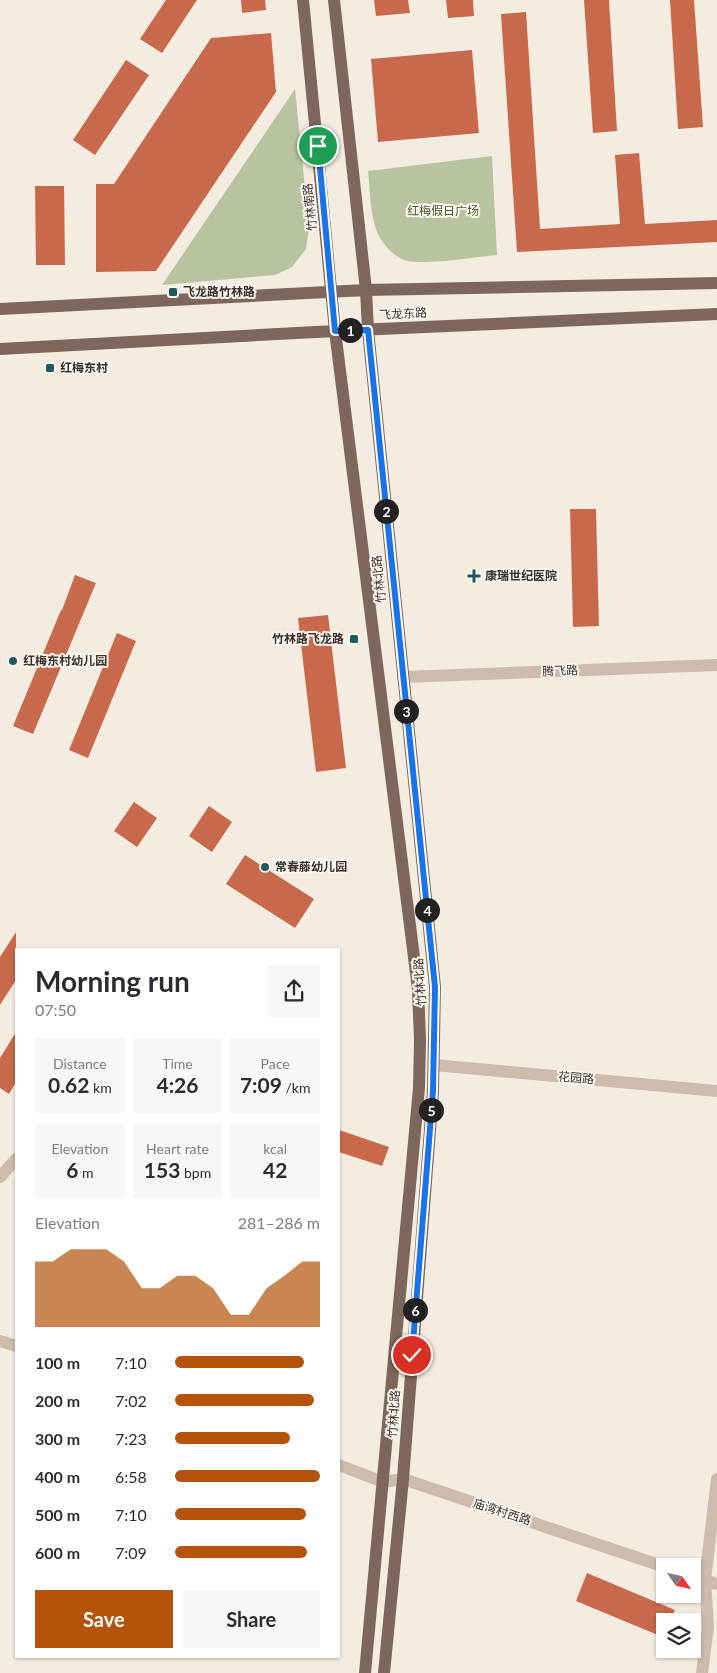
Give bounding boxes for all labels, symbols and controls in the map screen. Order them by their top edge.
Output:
pin [297,125,339,167]
icon: arrive [304,132,332,160]
street label: 竹林南路 [300,182,319,232]
park label: 红梅假日广场 [407,203,479,218]
place label: 飞龙路竹林路 [183,284,255,299]
marker: 飞龙路竹林路 [167,286,179,298]
street label: 飞龙东路 [379,305,427,322]
pin: 1 [338,318,362,342]
text: 1 [346,322,355,339]
place label: 红梅东村 [60,360,108,375]
marker: 红梅东村 [44,362,56,374]
pin: 2 [374,498,398,524]
text: 2 [382,503,391,520]
street label: 竹林北路 [369,554,388,604]
place label: 康瑞世纪医院 [485,568,557,583]
marker: 康瑞世纪医院 [467,569,481,583]
place label: 竹林路飞龙路 [272,631,344,646]
marker: 竹林路飞龙路 [348,633,360,645]
place label: 红梅东村幼儿园 [23,653,107,668]
marker: 红梅东村幼儿园 [7,655,19,667]
street label: 腾飞路 [542,662,578,679]
pin: 3 [394,698,418,724]
text: 3 [402,703,411,720]
place label: 常春藤幼儿园 [275,859,347,874]
marker: 常春藤幼儿园 [259,861,271,873]
pin: 4 [414,898,440,922]
text: 4 [423,902,432,919]
street label: 竹林北路 [410,958,429,1007]
text: Morning run [35,964,190,998]
button: share [268,965,320,1017]
text: 07:50 [35,1000,76,1019]
text: Distance [53,1055,107,1072]
text: Time [162,1055,193,1072]
text: Pace [261,1055,290,1072]
street label: 花园路 [557,1068,595,1087]
text: 0.62 [48,1072,89,1097]
text: 4:26 [157,1072,198,1097]
text: 7:09 [240,1072,282,1097]
text: km [89,1079,112,1096]
text: /km [282,1079,310,1096]
pin: 5 [418,1098,444,1122]
text: 5 [427,1102,436,1119]
text: Elevation [51,1140,108,1157]
text: Heart rate [146,1140,209,1157]
text: kcal [263,1140,287,1157]
text: 6 [66,1157,78,1182]
text: 153 [144,1157,180,1182]
text: 42 [263,1157,287,1182]
text: m [78,1164,93,1181]
text: bpm [180,1164,211,1181]
text: Elevation [35,1213,100,1232]
text: 281–286 m [238,1213,320,1232]
pin: 6 [402,1298,428,1322]
text: 6 [411,1302,420,1319]
pin [391,1334,433,1376]
icon: check [398,1341,426,1369]
text: 100 m [35,1353,80,1372]
text: 7:10 [115,1353,147,1372]
street label: 竹林北路 [384,1389,403,1438]
text: 200 m [35,1391,80,1410]
text: 7:02 [115,1391,147,1410]
text: 300 m [35,1429,80,1448]
text: 7:23 [115,1429,147,1448]
text: 400 m [35,1467,80,1486]
text: 6:58 [115,1467,147,1486]
street label: 庙湾村西路 [471,1495,533,1528]
text: 500 m [35,1505,80,1524]
text: 7:10 [115,1505,147,1524]
text: 600 m [35,1543,80,1562]
text: 7:09 [115,1543,147,1562]
north arrow [656,1558,701,1602]
map controls [656,1558,701,1658]
button: Save [35,1590,173,1648]
button: Share [183,1590,320,1648]
button: layers [656,1613,701,1658]

